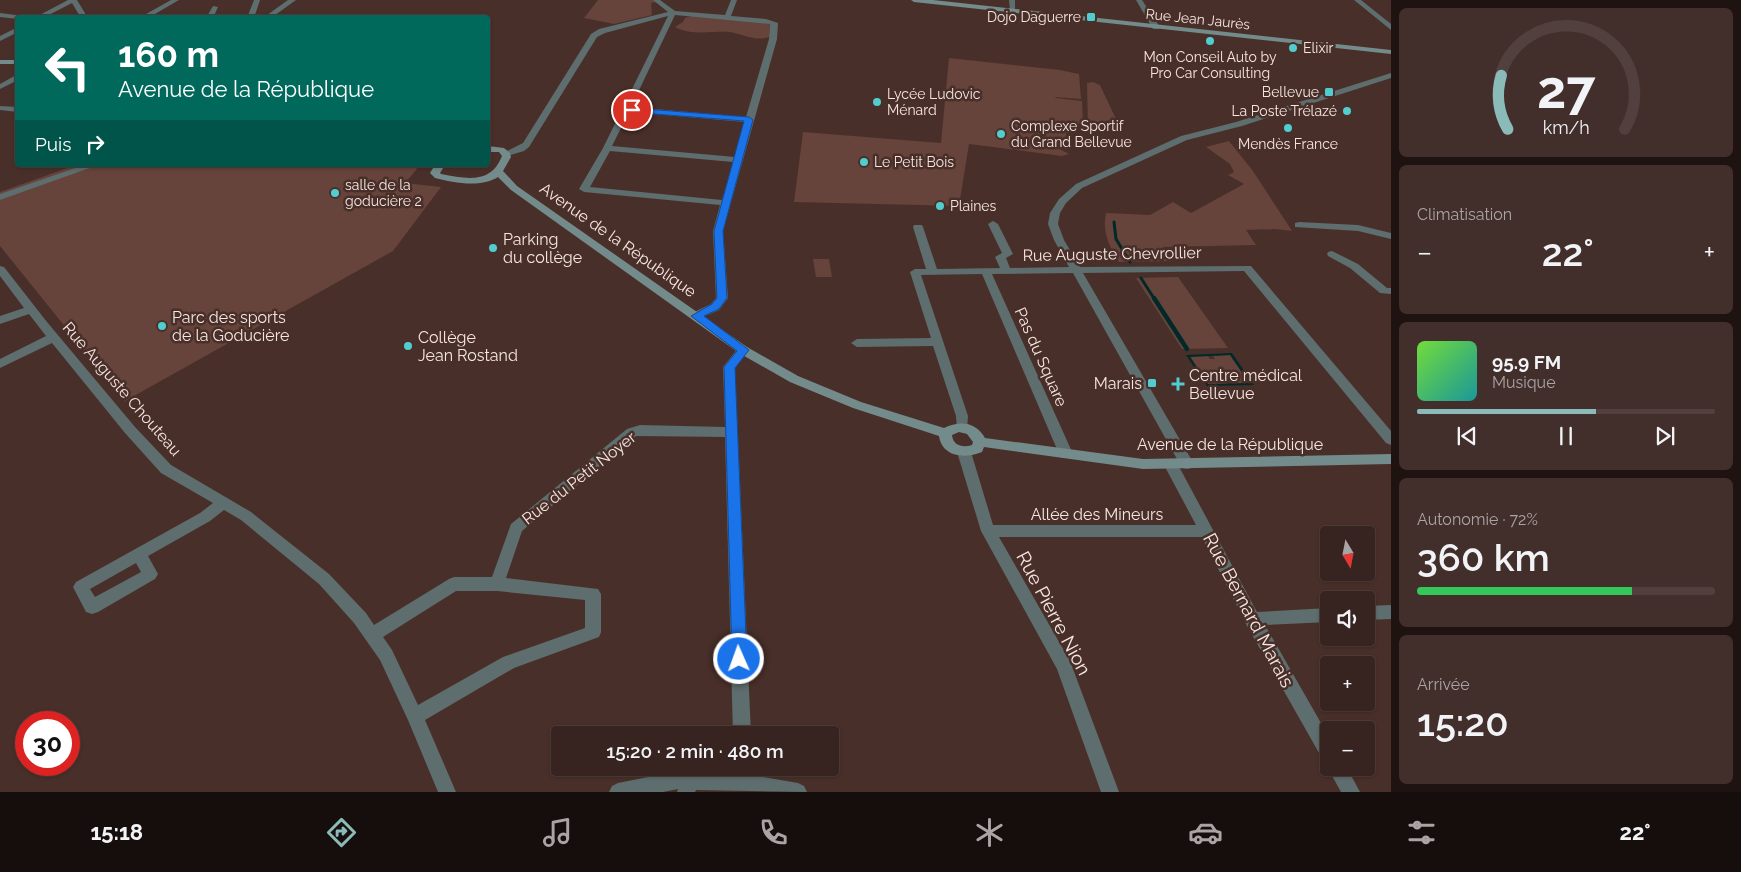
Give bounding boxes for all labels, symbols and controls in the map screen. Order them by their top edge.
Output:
street label: Rue Jean Jaurès [1145,6,1251,32]
place label: Dojo Daguerre [987,9,1081,25]
marker: Dojo Daguerre [1085,11,1097,23]
text: 160 m [118,34,219,75]
icon: left [35,35,100,100]
marker: Mon Conseil Auto by Pro Car Consulting [1204,35,1216,47]
place label: Elixir [1303,40,1333,56]
marker: Elixir [1287,42,1299,54]
place label: Mon Conseil Auto by Pro Car Consulting [1144,49,1277,81]
text: 27 [1537,59,1596,120]
text: Avenue de la République [118,76,374,102]
place label: Bellevue [1262,84,1319,100]
place label: Lycée Ludovic Ménard [887,86,981,118]
marker: Bellevue [1323,86,1335,98]
pin [611,89,653,131]
icon: arrive [618,96,646,124]
marker: Lycée Ludovic Ménard [871,96,883,108]
place label: La Poste Trélazé [1231,103,1337,119]
marker: La Poste Trélazé [1341,105,1353,117]
text: km/h [1542,117,1590,138]
place label: Complexe Sportif du Grand Bellevue [1011,118,1132,150]
marker: Mendès France [1282,122,1294,134]
marker: Complexe Sportif du Grand Bellevue [995,128,1007,140]
icon: right [81,130,109,158]
text: Puis [35,133,71,155]
place label: Mendès France [1238,136,1338,152]
place label: Le Petit Bois [874,154,954,170]
marker: Le Petit Bois [858,156,870,168]
place label: salle de la goducière 2 [345,177,422,209]
street label: Avenue de la République [536,179,700,301]
marker: salle de la goducière 2 [329,187,341,199]
place label: Plaines [950,198,997,214]
marker: Plaines [934,200,946,212]
text: Climatisation [1417,205,1512,224]
place label: Parking du collège [503,230,582,267]
text: 22° [1542,230,1594,275]
text: − [1417,236,1432,269]
text: + [1703,236,1715,269]
marker: Parking du collège [487,242,499,254]
street label: Rue Auguste Chevrollier [1022,243,1202,265]
street label: Pas du Square [1011,304,1071,410]
place label: Parc des sports de la Goducière [172,308,289,345]
street label: Rue Auguste Chouteau [59,318,185,460]
marker: Parc des sports de la Goducière [156,320,168,332]
place label: Collège Jean Rostand [418,328,518,365]
marker: Collège Jean Rostand [402,340,414,352]
text: 95.9 FM [1492,351,1561,373]
place label: Centre médical Bellevue [1189,366,1303,403]
text: Musique [1492,373,1556,392]
place label: Marais [1094,374,1142,393]
marker: Marais [1146,377,1158,389]
marker: Centre médical Bellevue [1171,377,1185,391]
icon: previous [1453,422,1481,450]
icon: pause [1552,422,1580,450]
icon: next [1651,422,1679,450]
street label: Rue du Petit Noyer [518,427,640,528]
street label: Avenue de la République [1137,435,1323,454]
street label: Allée des Mineurs [1031,505,1164,524]
text: Autonomie · 72% [1417,510,1538,529]
north arrow [1320,526,1375,581]
map controls [1320,526,1375,776]
street label: Rue Bernard Marais [1199,529,1299,691]
text: 360 km [1417,535,1550,580]
street label: Rue Pierre Nion [1012,547,1096,679]
button: sound [1320,591,1375,646]
position arrow [712,632,764,684]
button: + [1320,656,1375,711]
text: Arrivée [1417,675,1470,694]
text: 15:20 [1417,700,1509,745]
speed limit sign: 30 [15,711,80,776]
button: − [1320,721,1375,776]
text: 15:20 · 2 min · 480 m [606,740,784,762]
icon: directions [324,815,359,850]
icon: music [540,815,575,850]
icon: phone [756,815,791,850]
icon: climate [972,815,1007,850]
icon: car [1188,815,1223,850]
icon: filters [1404,815,1439,850]
text: 15:18 [90,819,143,845]
text: 22° [1620,819,1651,845]

